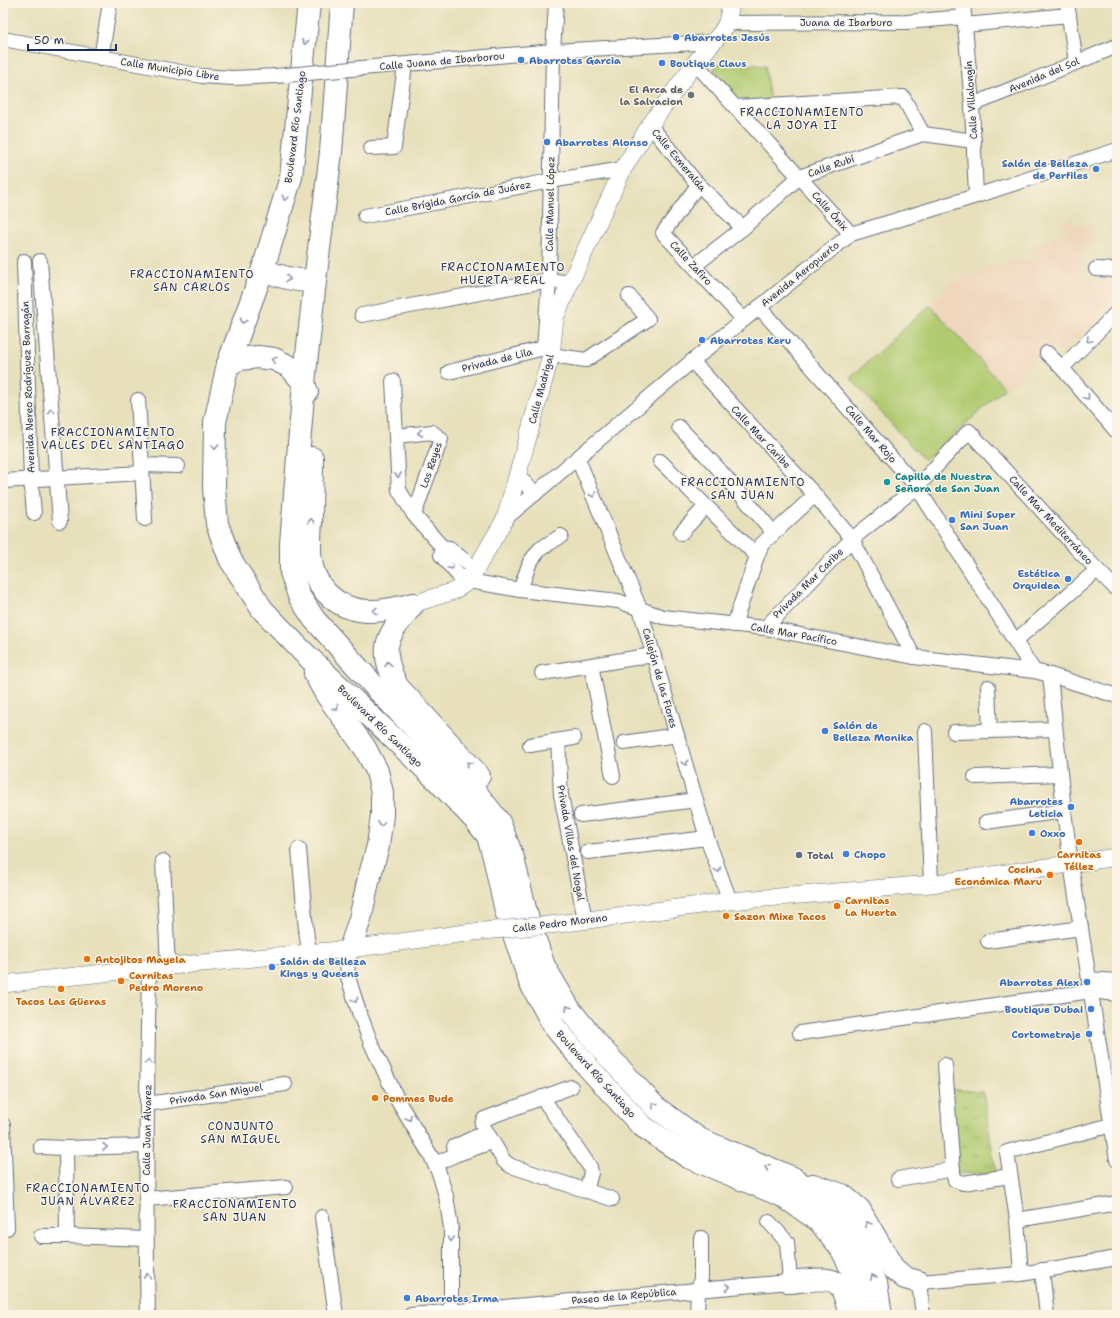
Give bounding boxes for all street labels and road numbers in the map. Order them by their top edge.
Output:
street label: Juana de Ibarburo [800,16,892,29]
street label: Calle Juana de Ibarborou [379,49,505,73]
street label: Avenida del Sol [1007,54,1081,96]
street label: Calle Municipio Libre [120,55,221,83]
street label: Calle Villalongín [962,60,980,140]
street label: Boulevard Río Santiago [282,70,308,184]
street label: Calle Esmeralda [649,126,709,195]
street label: Calle Rubí [806,152,856,180]
street label: Calle Manuel López [543,156,557,252]
street label: Calle Brígida García de Juárez [384,177,532,219]
street label: Calle Ónix [809,189,851,233]
street label: Calle Zafiro [667,238,715,288]
street label: Avenida Aeropuerto [758,238,842,310]
street label: Avenida Nereo Rodríguez Barragán [18,301,38,473]
street label: Privada de Lila [460,345,535,375]
street label: Calle Madrigal [525,353,557,425]
street label: Calle Mar Rojo [842,402,900,466]
street label: Calle Mar Caribe [728,403,794,472]
street label: Los Reyes [417,440,445,490]
street label: Calle Mar Mediterráneo [1006,473,1096,567]
street label: Privada Mar Caribe [770,545,846,621]
street label: Calle Mar Pacífico [750,620,838,648]
street label: Callejón de las Flores [639,626,681,730]
street label: Boulevard Río Santiago [335,682,425,770]
street label: Privada Villas del Nogal [554,784,588,902]
street label: Calle Pedro Moreno [512,911,608,935]
street label: Boulevard Río Santiago [553,1028,639,1120]
street label: Privada San Miguel [169,1080,263,1108]
street label: Calle Juan Álvarez [140,1084,154,1176]
street label: Paseo de la República [571,1285,678,1307]

